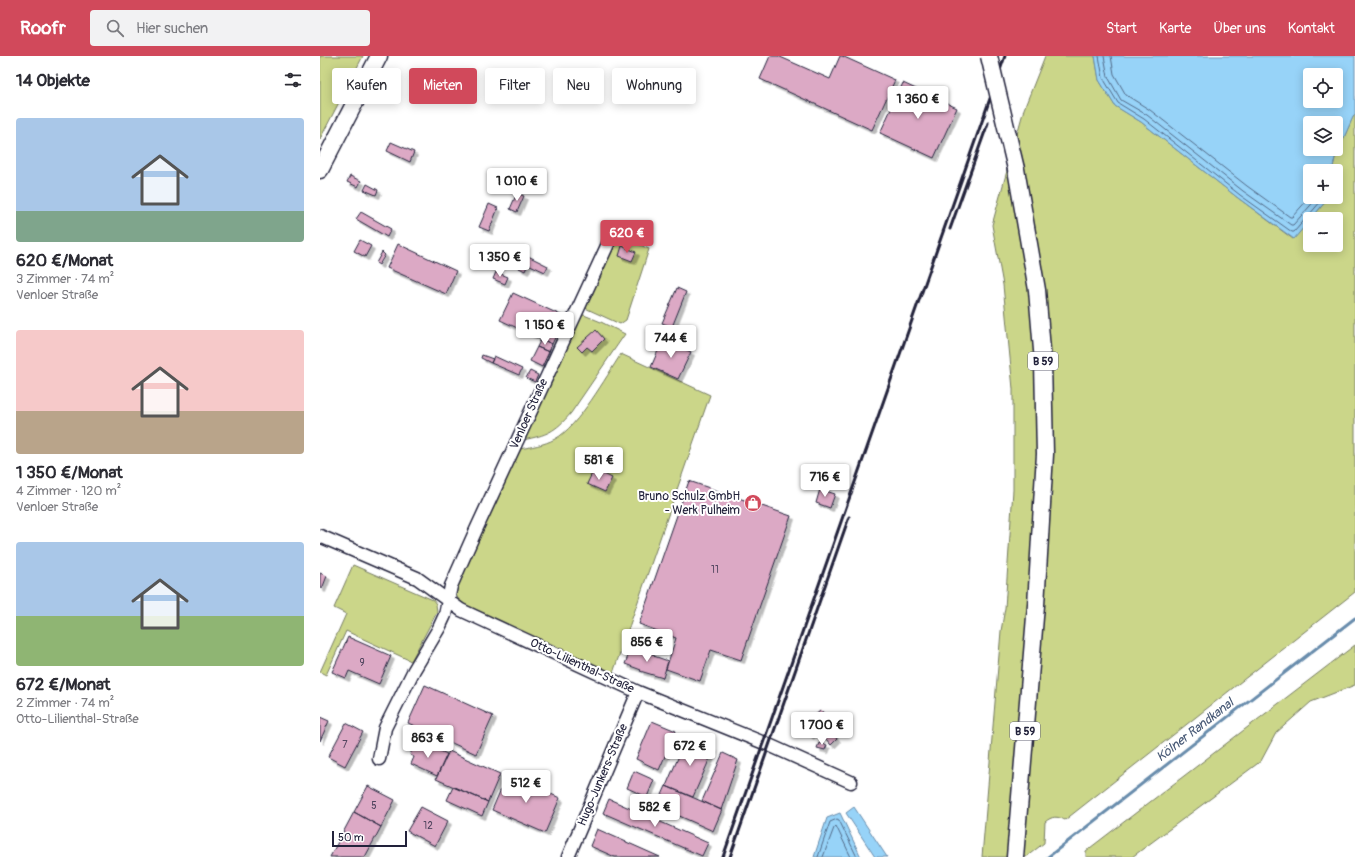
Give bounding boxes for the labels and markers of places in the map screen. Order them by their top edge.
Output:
pin: 1 360 € [881,86,955,120]
pin: 1 010 € [480,168,554,202]
pin: 620 € [599,220,655,254]
pin: 1 350 € [463,244,537,278]
pin: 1 150 € [508,312,582,346]
pin: 744 € [643,325,699,359]
pin: 581 € [571,447,627,481]
pin: 716 € [797,464,853,498]
place label: Bruno Schulz GmbH - Werk Pulheim [638,489,740,518]
shop icon: Bruno Schulz GmbH - Werk Pulheim [743,493,763,513]
pin: 856 € [619,629,675,663]
pin: 1 700 € [785,712,859,746]
pin: 863 € [400,725,456,759]
pin: 672 € [662,733,718,767]
pin: 512 € [498,770,554,804]
pin: 582 € [627,794,683,828]

